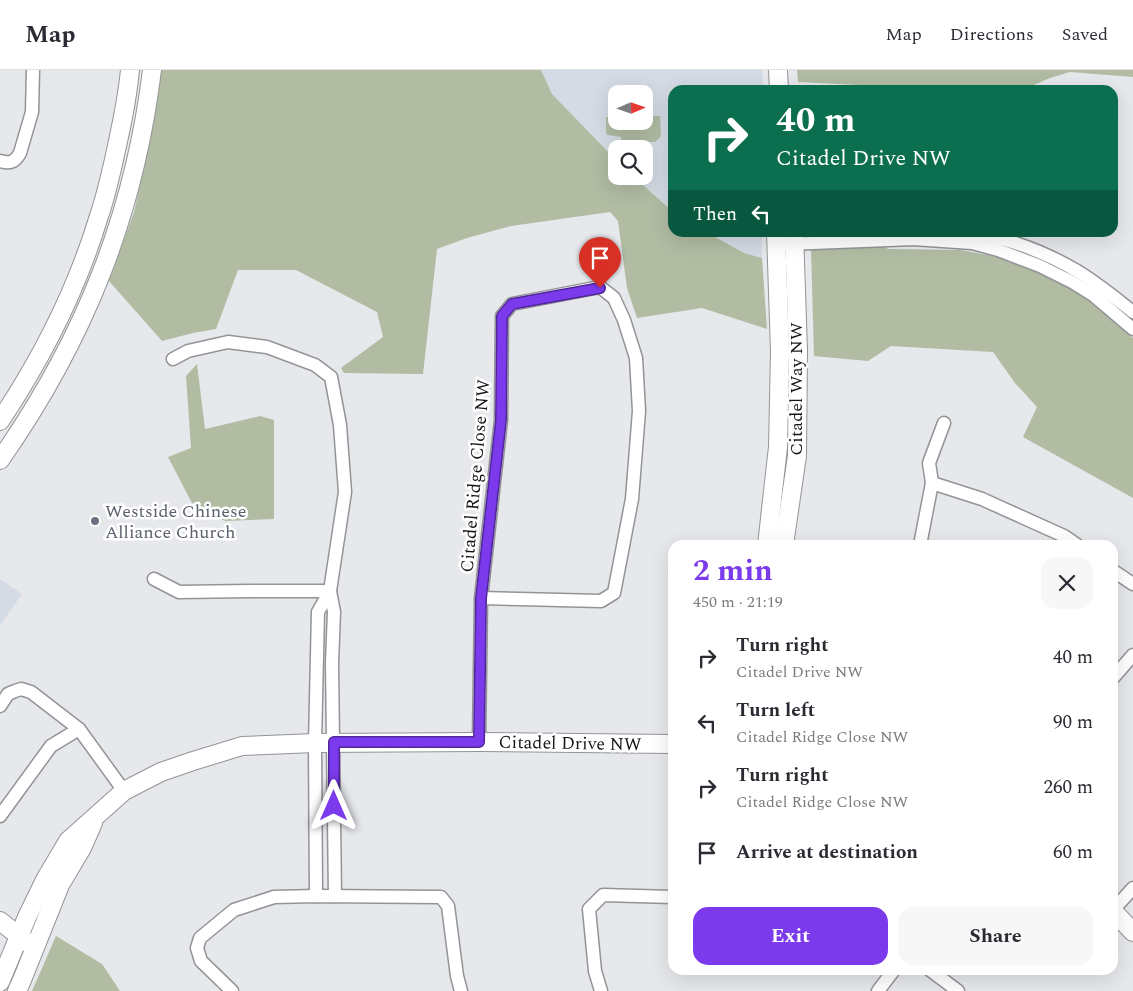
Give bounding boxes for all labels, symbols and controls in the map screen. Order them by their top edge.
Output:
text: Map [25,17,75,53]
text: Map [886,21,922,48]
text: Directions [950,21,1034,48]
text: Saved [1062,21,1108,48]
north arrow [608,85,652,130]
map controls [608,85,653,185]
text: 40 m [776,94,856,147]
icon: right [693,105,758,170]
button: search [608,140,653,185]
text: Citadel Drive NW [776,142,951,175]
text: Then [693,200,737,229]
icon: left [747,200,775,228]
pin [579,237,621,288]
icon: arrive [586,244,614,272]
street label: Citadel Way NW [783,322,810,456]
street label: Citadel Ridge Close NW [454,378,497,574]
place label: Westside Chinese Alliance Church [105,498,246,546]
marker: Westside Chinese Alliance Church [89,515,101,527]
text: 2 min [693,548,773,594]
button: close [1041,557,1093,609]
text: 450 m · 21:19 [693,590,783,614]
text: Turn right [736,631,829,660]
text: 40 m [1053,643,1093,672]
icon: right [693,644,721,672]
text: Citadel Drive NW [736,660,863,684]
text: Turn left [736,696,815,725]
text: 90 m [1053,708,1093,737]
icon: left [693,709,721,737]
text: Citadel Ridge Close NW [736,725,908,749]
street label: Citadel Drive NW [498,729,642,758]
text: Turn right [736,761,829,790]
text: 260 m [1043,773,1093,802]
icon: right [693,774,721,802]
position arrow [307,779,359,831]
text: Citadel Ridge Close NW [736,790,908,814]
text: Arrive at destination [736,838,918,867]
text: 60 m [1053,838,1093,867]
icon: arrive [693,839,721,867]
button: Exit [693,907,888,965]
button: Share [898,907,1093,965]

